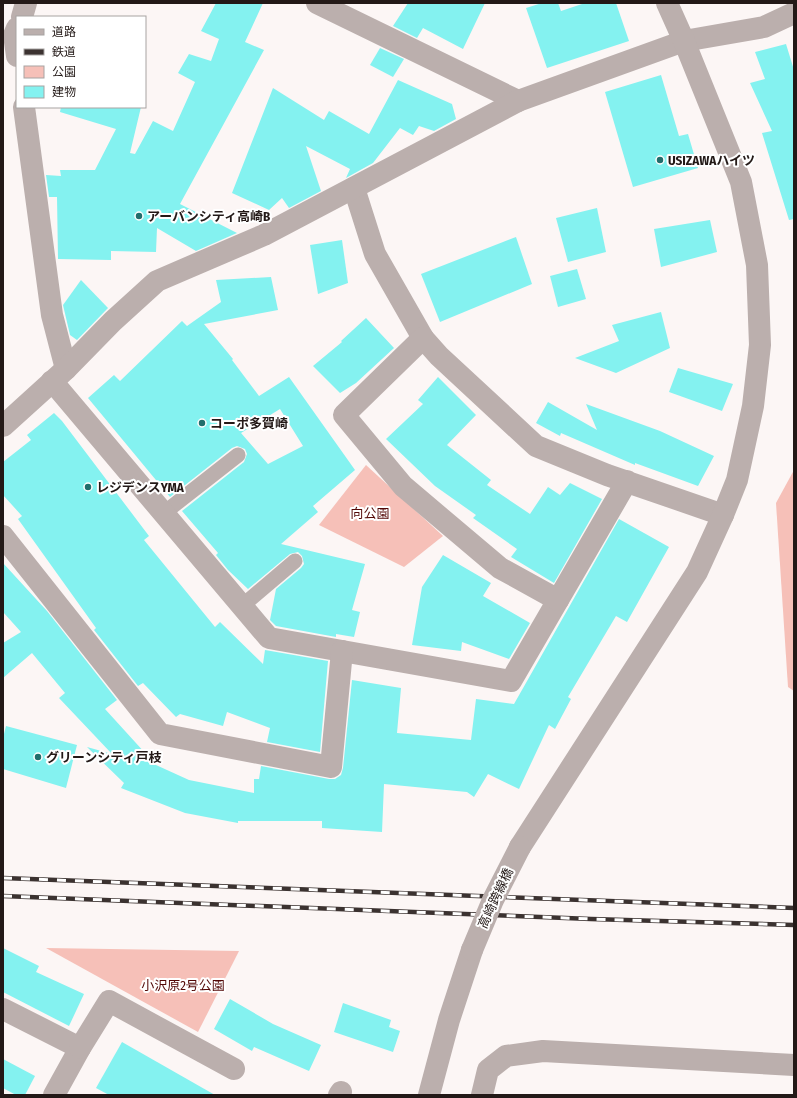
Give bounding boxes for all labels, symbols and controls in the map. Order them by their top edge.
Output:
legend [16,16,146,108]
text: 道路 [52,25,76,39]
text: 鉄道 [52,45,76,59]
text: 公園 [52,65,76,79]
text: 建物 [52,85,76,99]
place label: USIZAWAハイツ [668,153,755,168]
marker: USIZAWAハイツ [655,155,665,165]
place label: アーバンシティ高崎B [147,209,270,224]
marker: アーバンシティ高崎B [134,211,144,221]
place label: コーポ多賀崎 [210,416,288,431]
marker: コーポ多賀崎 [197,418,207,428]
place label: レジデンスYMA [96,480,185,495]
marker: レジデンスYMA [83,482,93,492]
park label: 向公園 [350,506,390,521]
place label: グリーンシティ戸枝 [46,750,162,765]
marker: グリーンシティ戸枝 [33,752,43,762]
street label: 高崎跨線橋 [475,866,516,931]
park label: 小沢原2号公園 [141,978,225,993]

